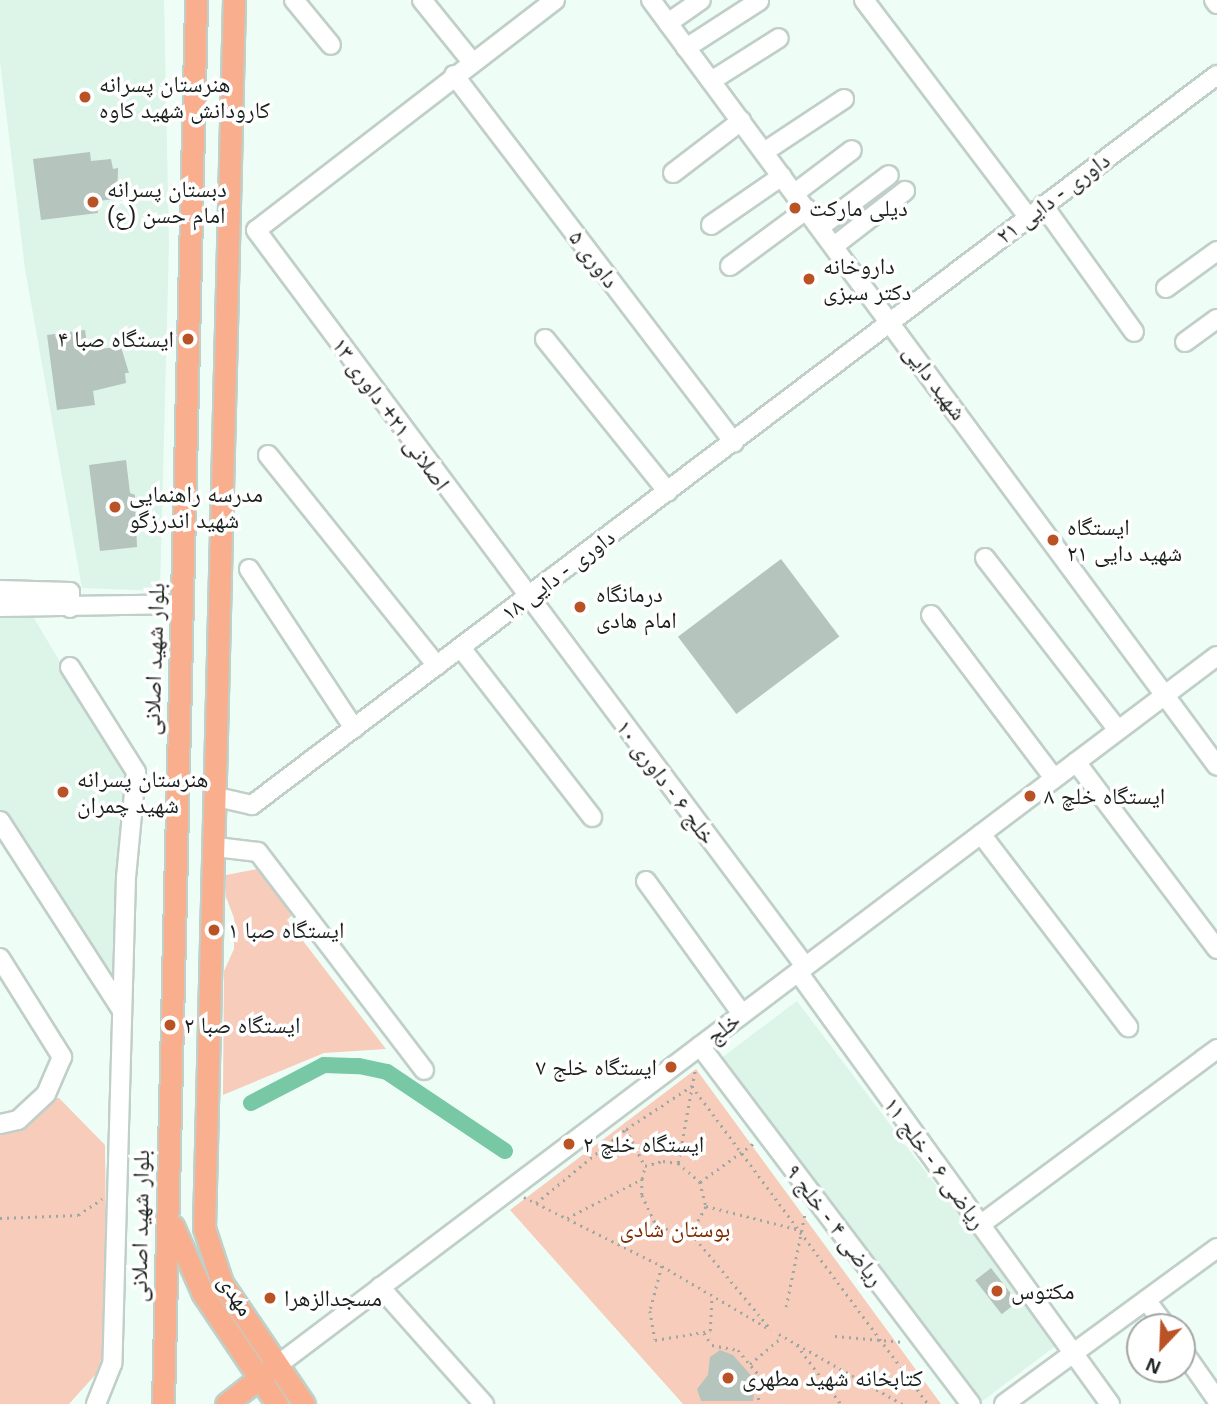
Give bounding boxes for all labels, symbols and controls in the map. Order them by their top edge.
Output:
place label: هنرستان پسرانه کارودانش شهید کاوه [99,70,270,124]
marker: هنرستان پسرانه کارودانش شهید کاوه [77,89,93,105]
street label: داوری - دایی ۲۱ [991,146,1115,250]
place label: دبستان پسرانه امام حسن (ع) [107,175,227,229]
marker: دبستان پسرانه امام حسن (ع) [85,194,101,210]
place label: دیلی مارکت [809,194,908,222]
marker: دیلی مارکت [787,200,803,216]
street label: داوری ۵ [563,225,625,293]
place label: داروخانه دکتر سبزی [823,252,911,306]
marker: داروخانه دکتر سبزی [801,271,817,287]
place label: ایستگاه صبا ۴ [58,325,174,353]
marker: ایستگاه صبا ۴ [180,331,196,347]
street label: اصلانی ۲۱+ داوری ۱۳ [326,332,456,496]
street label: شهید دایی [897,338,973,426]
place label: مدرسه راهنمایی شهید اندرزگو [129,480,263,534]
marker: مدرسه راهنمایی شهید اندرزگو [107,499,123,515]
place label: ایستگاه شهید دایی ۲۱ [1067,513,1182,567]
street label: داوری - دایی ۱۸ [496,523,620,627]
marker: ایستگاه شهید دایی ۲۱ [1045,532,1061,548]
place label: درمانگاه امام هادی [596,580,677,634]
street label: بلوار شهید اصلانی [138,582,170,736]
marker: درمانگاه امام هادی [570,597,590,617]
street label: خلج ۶ - داوری ۱۰ [610,714,722,850]
place label: هنرستان پسرانه شهید چمران [77,765,208,819]
place label: ایستگاه خلچ ۸ [1044,782,1165,810]
marker: هنرستان پسرانه شهید چمران [55,784,71,800]
marker: ایستگاه خلچ ۸ [1022,788,1038,804]
place label: ایستگاه صبا ۱ [228,916,344,944]
marker: ایستگاه صبا ۱ [206,922,222,938]
street label: خلج [700,1006,746,1050]
place label: ایستگاه صبا ۲ [184,1011,300,1039]
marker: ایستگاه صبا ۲ [162,1017,178,1033]
place label: ایستگاه خلج ۷ [536,1053,657,1081]
marker: ایستگاه خلج ۷ [663,1059,679,1075]
street label: ریاضی ۶ - خلج ۱۱ [878,1092,992,1234]
place label: ایستگاه خلچ ۲ [583,1130,704,1158]
marker: ایستگاه خلچ ۲ [561,1136,577,1152]
street label: بلوار شهید اصلانی [125,1149,155,1303]
street label: ریاضی ۴ - خلج ۹ [780,1158,890,1292]
park label: بوستان شادی [620,1215,730,1243]
street label: مهدی [212,1269,260,1321]
place label: مکتوس [1011,1277,1074,1305]
marker: مکتوس [989,1283,1005,1299]
place label: مسجدالزهرا [284,1284,382,1312]
marker: مسجدالزهرا [262,1290,278,1306]
north arrow [1126,1313,1196,1383]
text: N [1143,1354,1164,1378]
place label: کتابخانه شهید مطهری [742,1364,923,1392]
marker: کتابخانه شهید مطهری [720,1370,736,1386]

